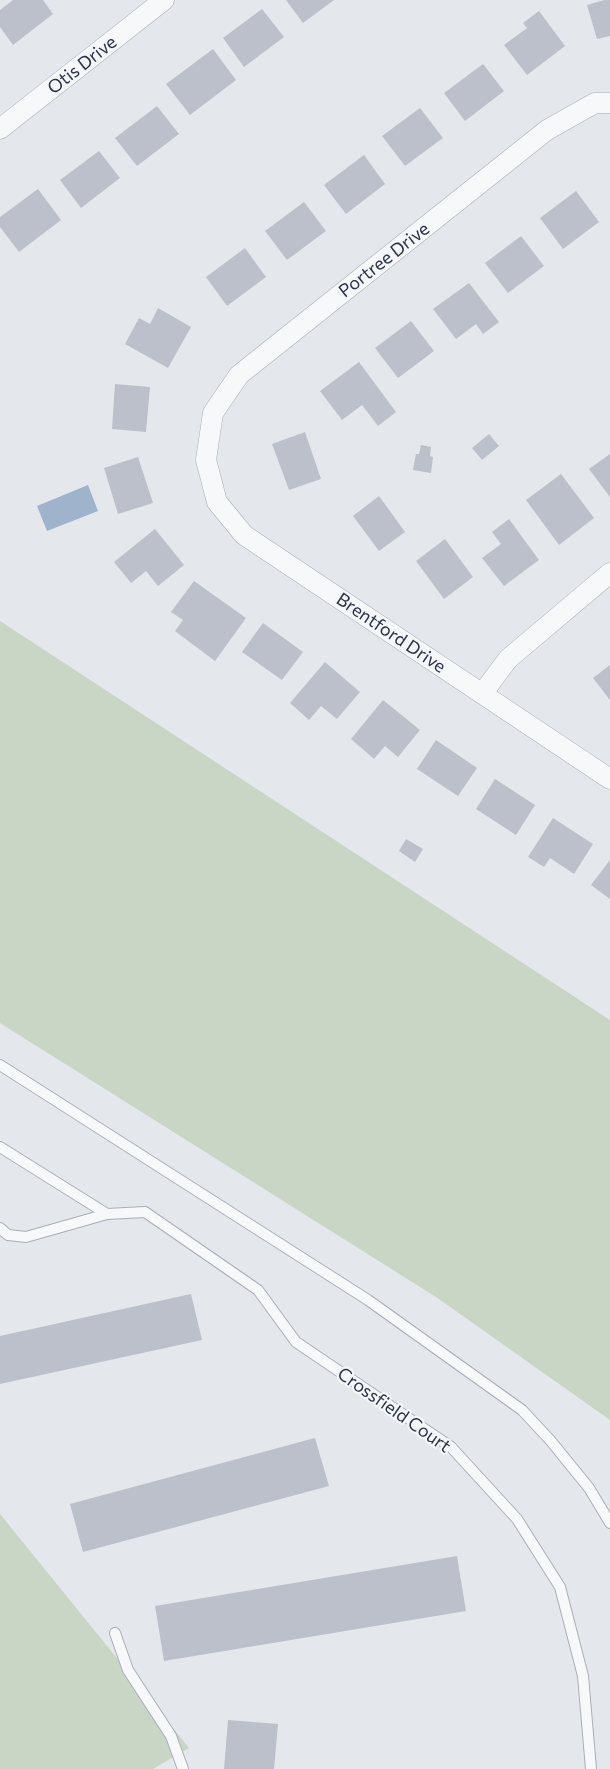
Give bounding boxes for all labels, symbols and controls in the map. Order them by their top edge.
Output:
street label: Otis Drive [43,31,121,99]
street label: Portree Drive [334,218,434,302]
street label: Brentford Drive [332,588,450,678]
street label: Crossfield Court [333,1363,455,1457]

